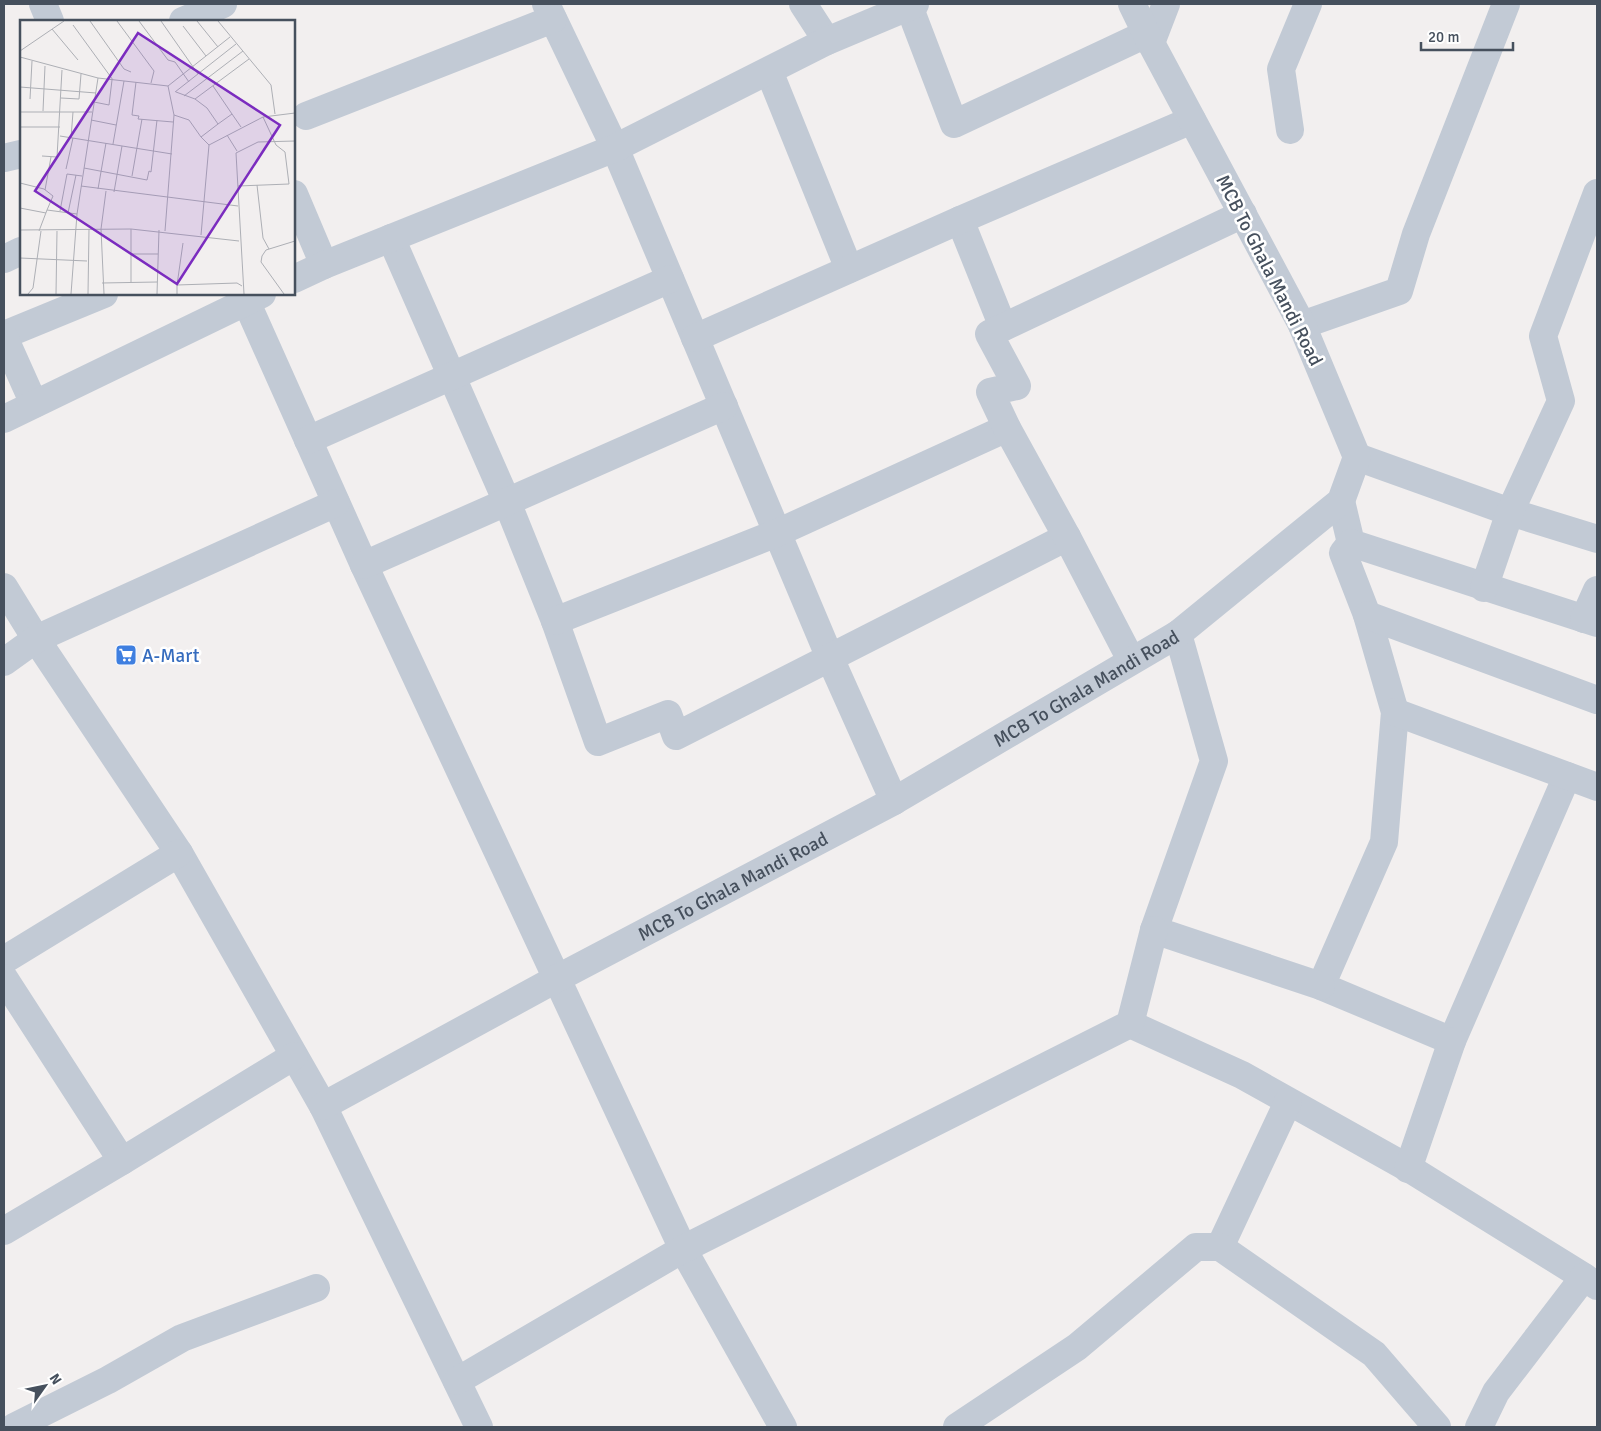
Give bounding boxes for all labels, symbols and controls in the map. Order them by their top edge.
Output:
inset map [20,20,295,295]
scale bar [1421,20,1514,52]
text: 20 m [1428,28,1459,46]
street label: MCB To Ghala Mandi Road [1210,171,1328,370]
street label: MCB To Ghala Mandi Road [989,625,1184,753]
supermarket icon: A-Mart [114,643,138,667]
place label: A-Mart [142,644,200,668]
street label: MCB To Ghala Mandi Road [634,827,832,947]
north arrow [20,1361,70,1411]
text: N [46,1370,65,1388]

